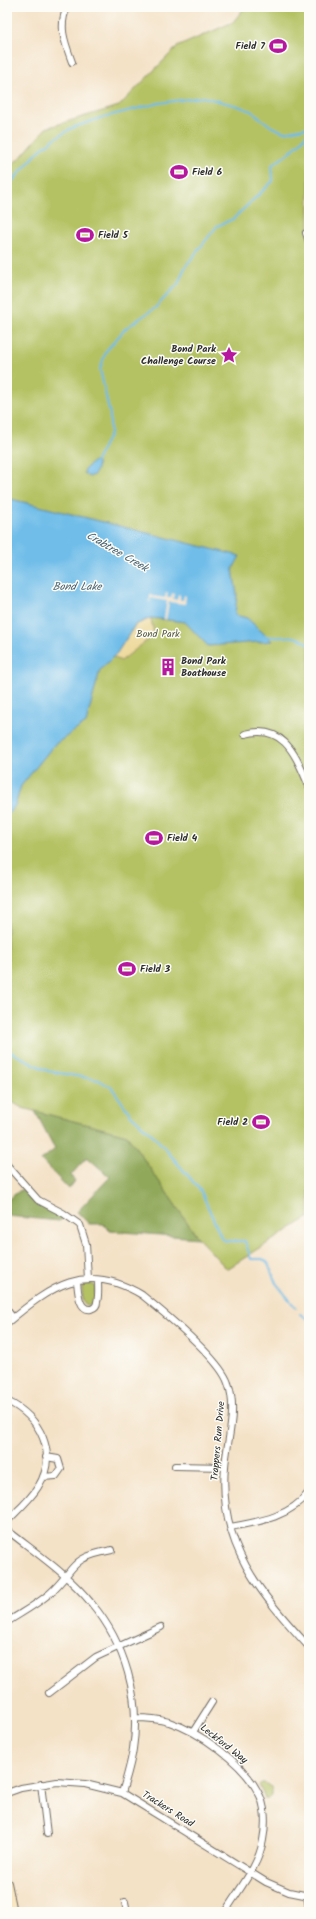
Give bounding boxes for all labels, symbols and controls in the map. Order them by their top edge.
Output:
sports icon: Field 7 [268,36,288,56]
place label: Field 7 [235,38,265,54]
sports icon: Field 6 [169,162,189,182]
place label: Field 6 [192,164,223,180]
sports icon: Field 5 [75,225,95,245]
place label: Field 5 [98,227,129,243]
place label: Bond Park Challenge Course [141,341,217,369]
place icon: Bond Park Challenge Course [219,345,239,365]
water label: Crabtree Creek [83,527,153,578]
water label: Bond Lake [52,578,103,596]
park label: Bond Park [136,626,180,642]
place label: Bond Park Boathouse [181,653,227,681]
building icon: Bond Park Boathouse [158,657,178,677]
sports icon: Field 4 [144,828,164,848]
place label: Field 4 [167,830,198,846]
sports icon: Field 3 [117,959,137,979]
place label: Field 3 [140,961,171,977]
sports icon: Field 2 [251,1112,271,1132]
place label: Field 2 [217,1114,248,1130]
street label: Trappers Run Drive [207,1400,229,1481]
street label: Leckford Way [197,1720,252,1768]
street label: Trackers Road [139,1787,198,1832]

